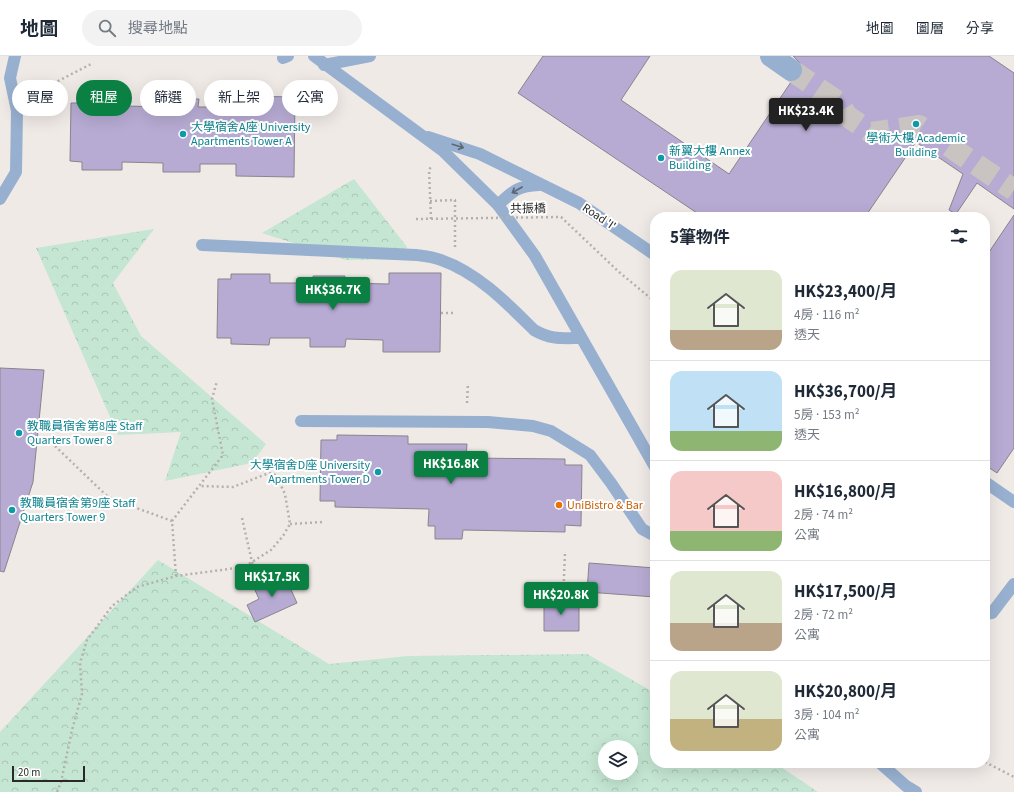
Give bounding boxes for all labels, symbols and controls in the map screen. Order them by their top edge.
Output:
search box [82,10,362,46]
text: 地圖 [20,16,58,43]
icon: search [96,17,118,39]
text: 搜尋地點 [128,18,188,39]
text: 地圖 [866,19,894,39]
text: 圖層 [916,19,944,39]
text: 分享 [966,19,994,39]
chip: 買屋 [12,80,68,116]
chip: 租屋 [76,80,132,116]
chip: 篩選 [140,80,196,116]
chip: 新上架 [204,80,274,116]
chip: 公寓 [282,80,338,116]
pin: HK$23.4K [765,98,847,132]
text: HK$23.4K [778,102,834,120]
place label: 大學宿舍A座 University Apartments Tower A [191,119,311,150]
marker: 學術大樓 Academic Building [911,119,921,129]
marker: 大學宿舍A座 University Apartments Tower A [178,129,188,139]
place label: 學術大樓 Academic Building [866,130,966,161]
one-way arrow [452,143,464,151]
place label: 新翼大樓 Annex Building [669,143,751,174]
marker: 新翼大樓 Annex Building [656,153,666,163]
one-way arrow [511,187,523,194]
street label: 共振橋 [510,200,546,218]
street label: Road 'I' [579,200,619,234]
icon: filters [948,225,970,247]
text: 5筆物件 [670,226,730,250]
pin: HK$36.7K [292,277,374,311]
text: HK$23,400/月 [794,280,898,304]
text: HK$36.7K [305,281,361,299]
icon: home [702,286,750,334]
text: 4房 · 116 m² [794,306,859,324]
text: 透天 [794,326,820,344]
text: HK$36,700/月 [794,380,898,404]
icon: home [702,387,750,435]
text: 5房 · 153 m² [794,406,859,424]
place label: 教職員宿舍第8座 Staff Quarters Tower 8 [27,418,143,449]
text: 透天 [794,426,820,444]
marker: 教職員宿舍第8座 Staff Quarters Tower 8 [14,428,24,438]
pin: HK$16.8K [410,451,492,485]
text: HK$16.8K [423,455,479,473]
place label: 大學宿舍D座 University Apartments Tower D [250,457,370,488]
marker: 大學宿舍D座 University Apartments Tower D [373,467,383,477]
text: HK$16,800/月 [794,480,898,504]
icon: home [702,487,750,535]
place label: 教職員宿舍第9座 Staff Quarters Tower 9 [20,495,136,526]
place label: UniBistro & Bar [567,497,644,514]
marker: UniBistro & Bar [554,500,564,510]
marker: 教職員宿舍第9座 Staff Quarters Tower 9 [7,505,17,515]
text: 2房 · 74 m² [794,506,853,524]
text: 公寓 [794,526,820,544]
pin: HK$17.5K [231,564,313,598]
text: HK$17.5K [244,568,300,586]
text: HK$17,500/月 [794,580,898,604]
pin: HK$20.8K [520,582,602,616]
text: HK$20.8K [533,586,589,604]
icon: home [702,587,750,635]
text: 2房 · 72 m² [794,606,853,624]
text: 公寓 [794,626,820,644]
text: HK$20,800/月 [794,680,898,704]
icon: home [702,687,750,735]
text: 3房 · 104 m² [794,706,859,724]
text: 公寓 [794,726,820,744]
map controls [598,740,638,780]
button: layers [598,740,638,780]
scale bar [12,764,85,783]
text: 20 m [18,765,40,780]

